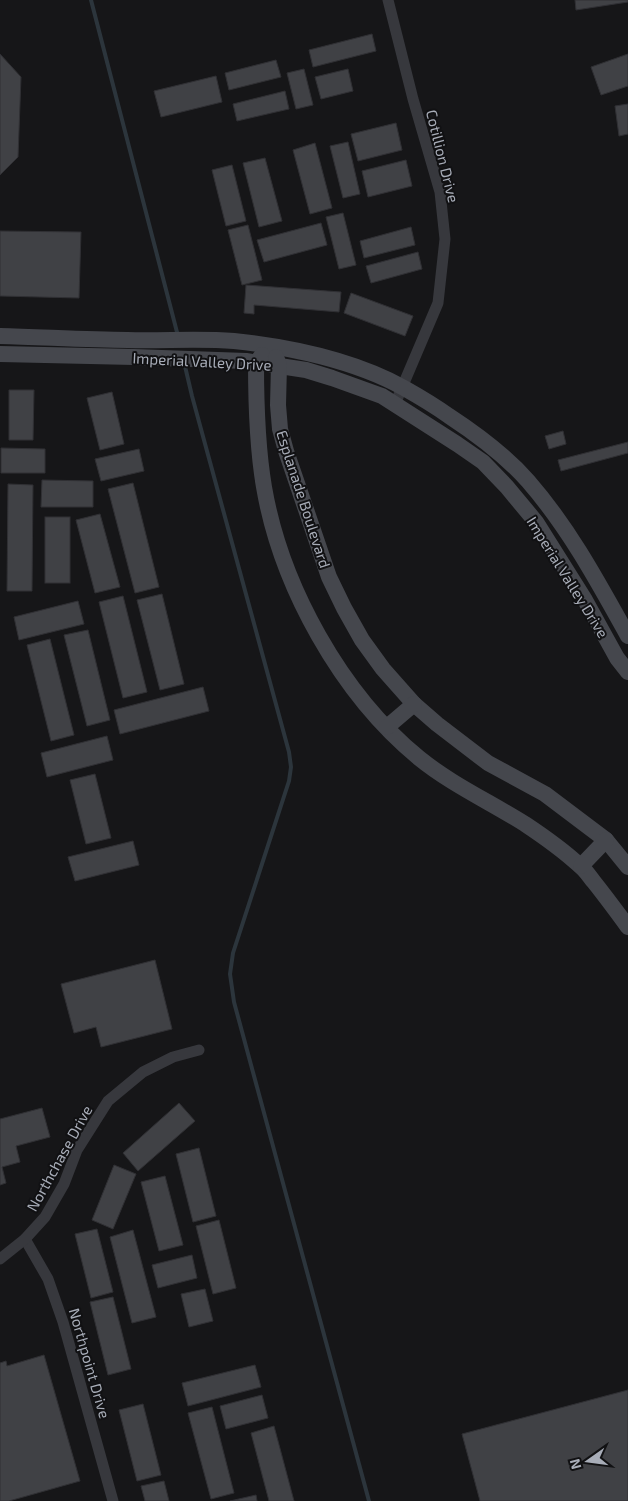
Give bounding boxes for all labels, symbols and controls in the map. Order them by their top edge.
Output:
street label: Cotillion Drive [423,108,463,204]
street label: Imperial Valley Drive [132,348,272,374]
street label: Esplanade Boulevard [273,428,335,570]
street label: Imperial Valley Drive [523,513,613,641]
street label: Northchase Drive [22,1102,96,1214]
street label: Northpoint Drive [66,1306,114,1420]
north arrow [563,1436,613,1486]
text: N [565,1457,584,1471]

